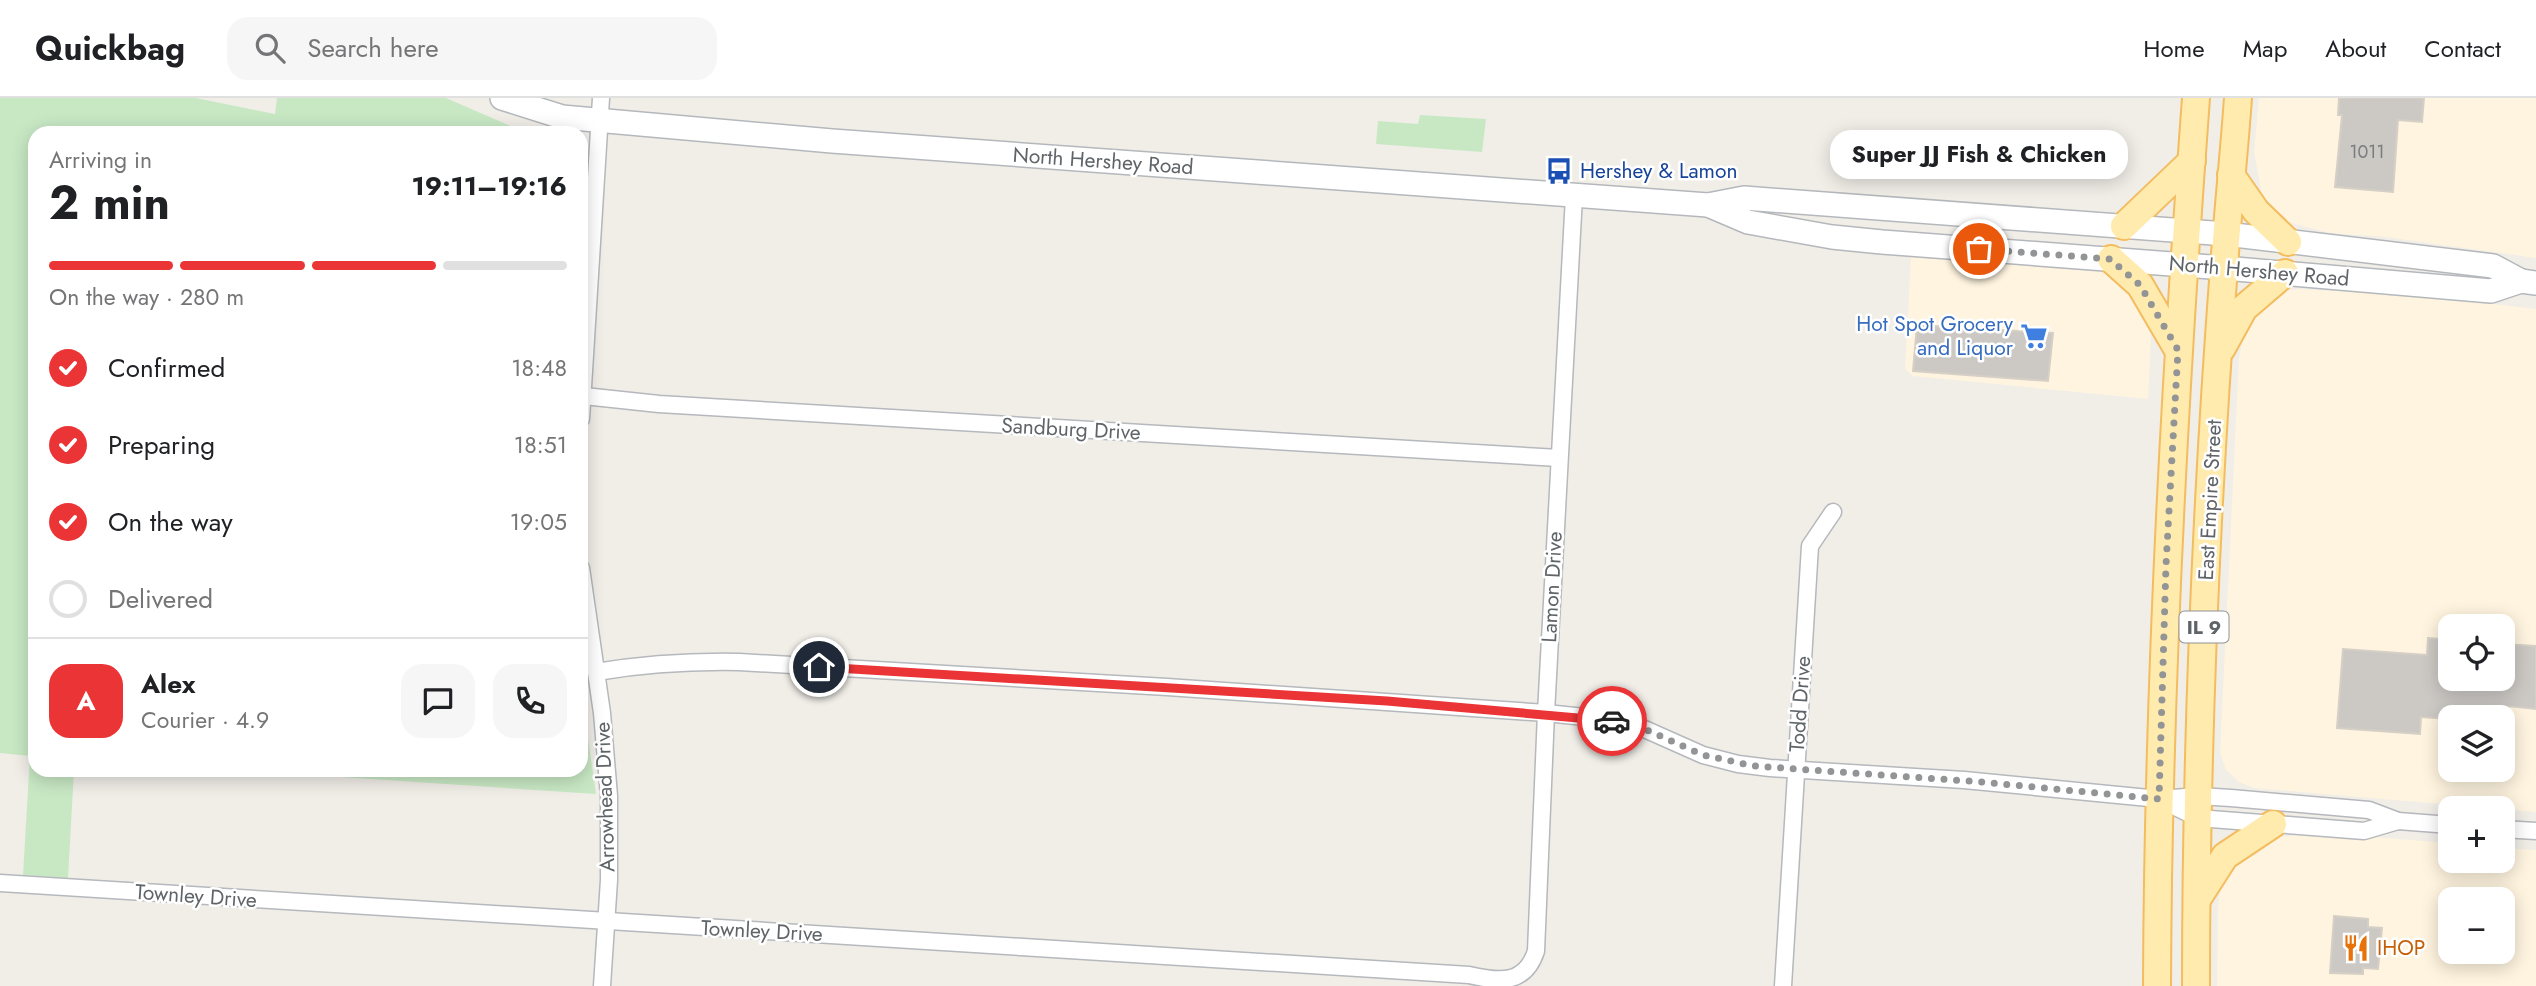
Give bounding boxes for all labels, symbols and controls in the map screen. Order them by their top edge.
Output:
search box [227,17,717,80]
text: Quickbag [35,25,185,72]
icon: search [251,29,289,67]
text: Search here [307,29,439,67]
text: Home [2143,31,2205,66]
text: Map [2243,31,2287,66]
text: About [2325,31,2386,66]
text: Contact [2424,31,2501,66]
callout: Super JJ Fish & Chicken [1830,130,2128,179]
text: Super JJ Fish & Chicken [1852,137,2106,171]
house number: 1011 [2349,139,2385,165]
street label: North Hershey Road [1012,140,1194,182]
text: Arriving in [49,143,152,177]
bus stop icon: Hershey & Lamon [1544,156,1574,186]
place label: Hershey & Lamon [1580,156,1737,186]
text: 19:11–19:16 [412,167,567,205]
text: 2 min [49,170,170,236]
pin [1949,219,2009,279]
icon: bag [1960,230,1998,268]
street label: North Hershey Road [2167,248,2351,294]
text: On the way · 280 m [49,280,244,314]
place label: Hot Spot Grocery and Liquor [1856,309,2014,363]
supermarket icon: Hot Spot Grocery and Liquor [2019,321,2049,351]
icon: check [49,349,87,387]
text: Confirmed [108,349,225,387]
text: 18:48 [511,351,567,385]
street label: Sandburg Drive [1001,410,1142,448]
street label: East Empire Street [2191,419,2229,581]
icon: check [49,426,87,464]
text: Preparing [108,426,215,464]
text: 18:51 [514,428,567,462]
icon: check [49,503,87,541]
text: On the way [108,503,233,541]
text: 19:05 [510,505,567,539]
street label: Lamon Drive [1534,530,1570,643]
text: Delivered [108,580,213,618]
road number: IL 9 [2180,612,2228,642]
map controls [2438,614,2515,964]
button: locate [2438,614,2515,691]
pin [789,637,849,697]
icon: home [800,648,838,686]
street label: Todd Drive [1782,655,1818,753]
button: chat [401,664,475,738]
button: phone [493,664,567,738]
text: Alex [141,665,195,703]
text: A [76,682,96,720]
courier [1577,686,1647,756]
icon: car [1593,702,1631,740]
text: Courier · 4.9 [141,703,269,737]
button: layers [2438,705,2515,782]
street label: Arrowhead Drive [587,721,623,873]
button: + [2438,796,2515,873]
street label: Townley Drive [134,877,258,915]
button: − [2438,887,2515,964]
street label: Townley Drive [700,913,824,949]
restaurant icon: IHOP [2341,933,2371,963]
place label: IHOP [2377,933,2425,963]

